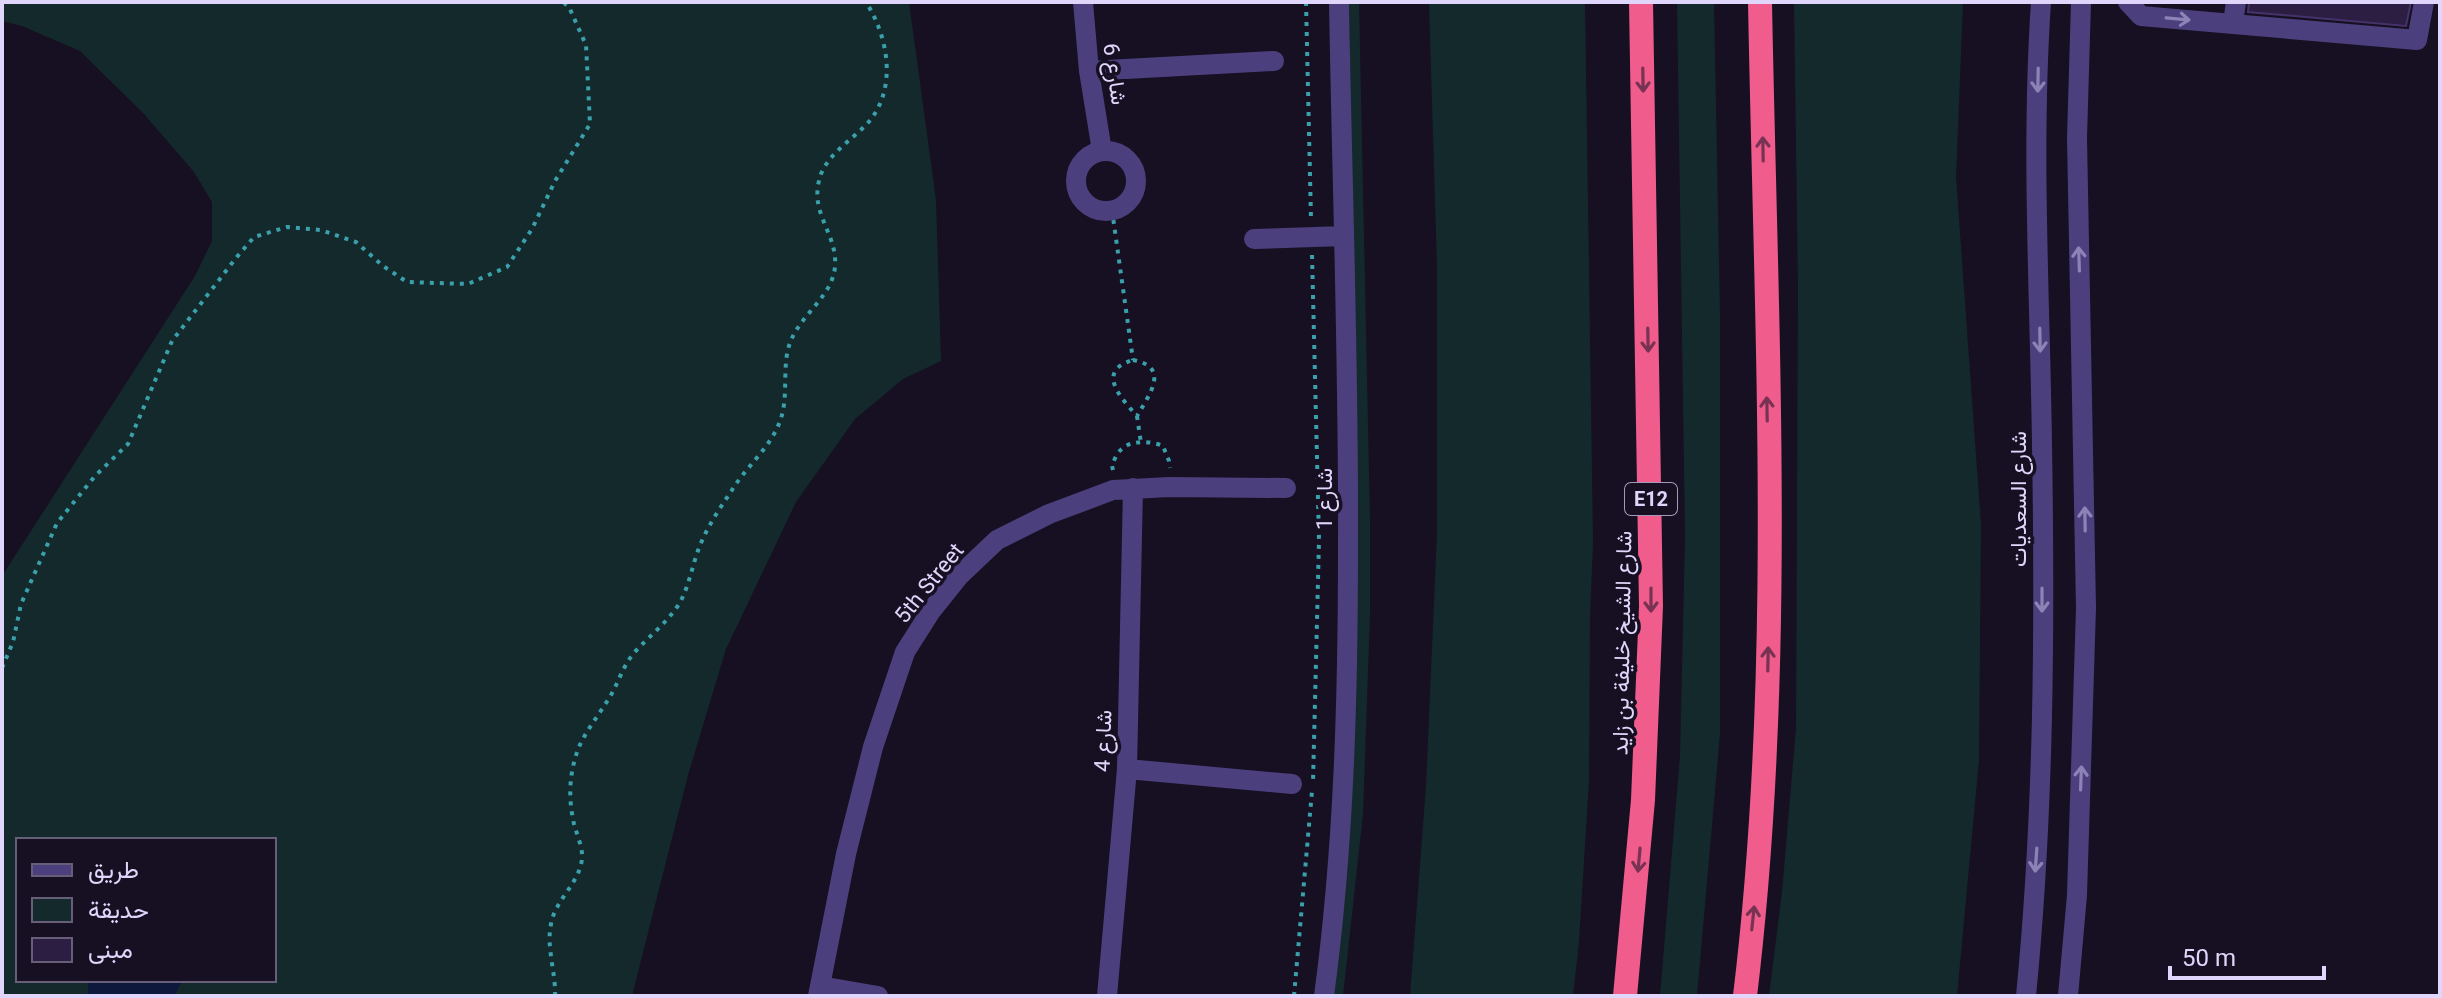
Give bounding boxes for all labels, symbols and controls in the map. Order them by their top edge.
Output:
one-way arrow [2164,12,2190,27]
street label: شارع 6 [1096,42,1132,107]
one-way arrow [1635,66,1650,93]
one-way arrow [2030,66,2045,93]
one-way arrow [1755,136,1771,163]
one-way arrow [2071,246,2086,273]
one-way arrow [1640,326,1655,353]
one-way arrow [2032,326,2047,353]
one-way arrow [1760,396,1775,423]
street label: شارع السعديات [2006,431,2033,567]
street label: شارع 1 [1312,468,1339,530]
road number: E12 [1625,483,1677,515]
one-way arrow [2077,506,2093,533]
street label: شارع الشيخ خليفة بن زايد [1608,531,1638,755]
street label: 5th Street [889,538,969,628]
one-way arrow [1643,586,1659,613]
one-way arrow [2034,586,2050,613]
one-way arrow [1760,646,1776,673]
street label: شارع 4 [1089,710,1119,773]
one-way arrow [2073,765,2088,792]
legend [16,838,276,982]
one-way arrow [1631,846,1646,873]
one-way arrow [2028,846,2043,873]
text: طريق [88,856,139,885]
text: حديقة [88,896,149,924]
one-way arrow [1746,906,1761,932]
scale bar [2170,930,2324,980]
text: مبنى [88,936,133,964]
text: 50 m [2182,944,2236,972]

